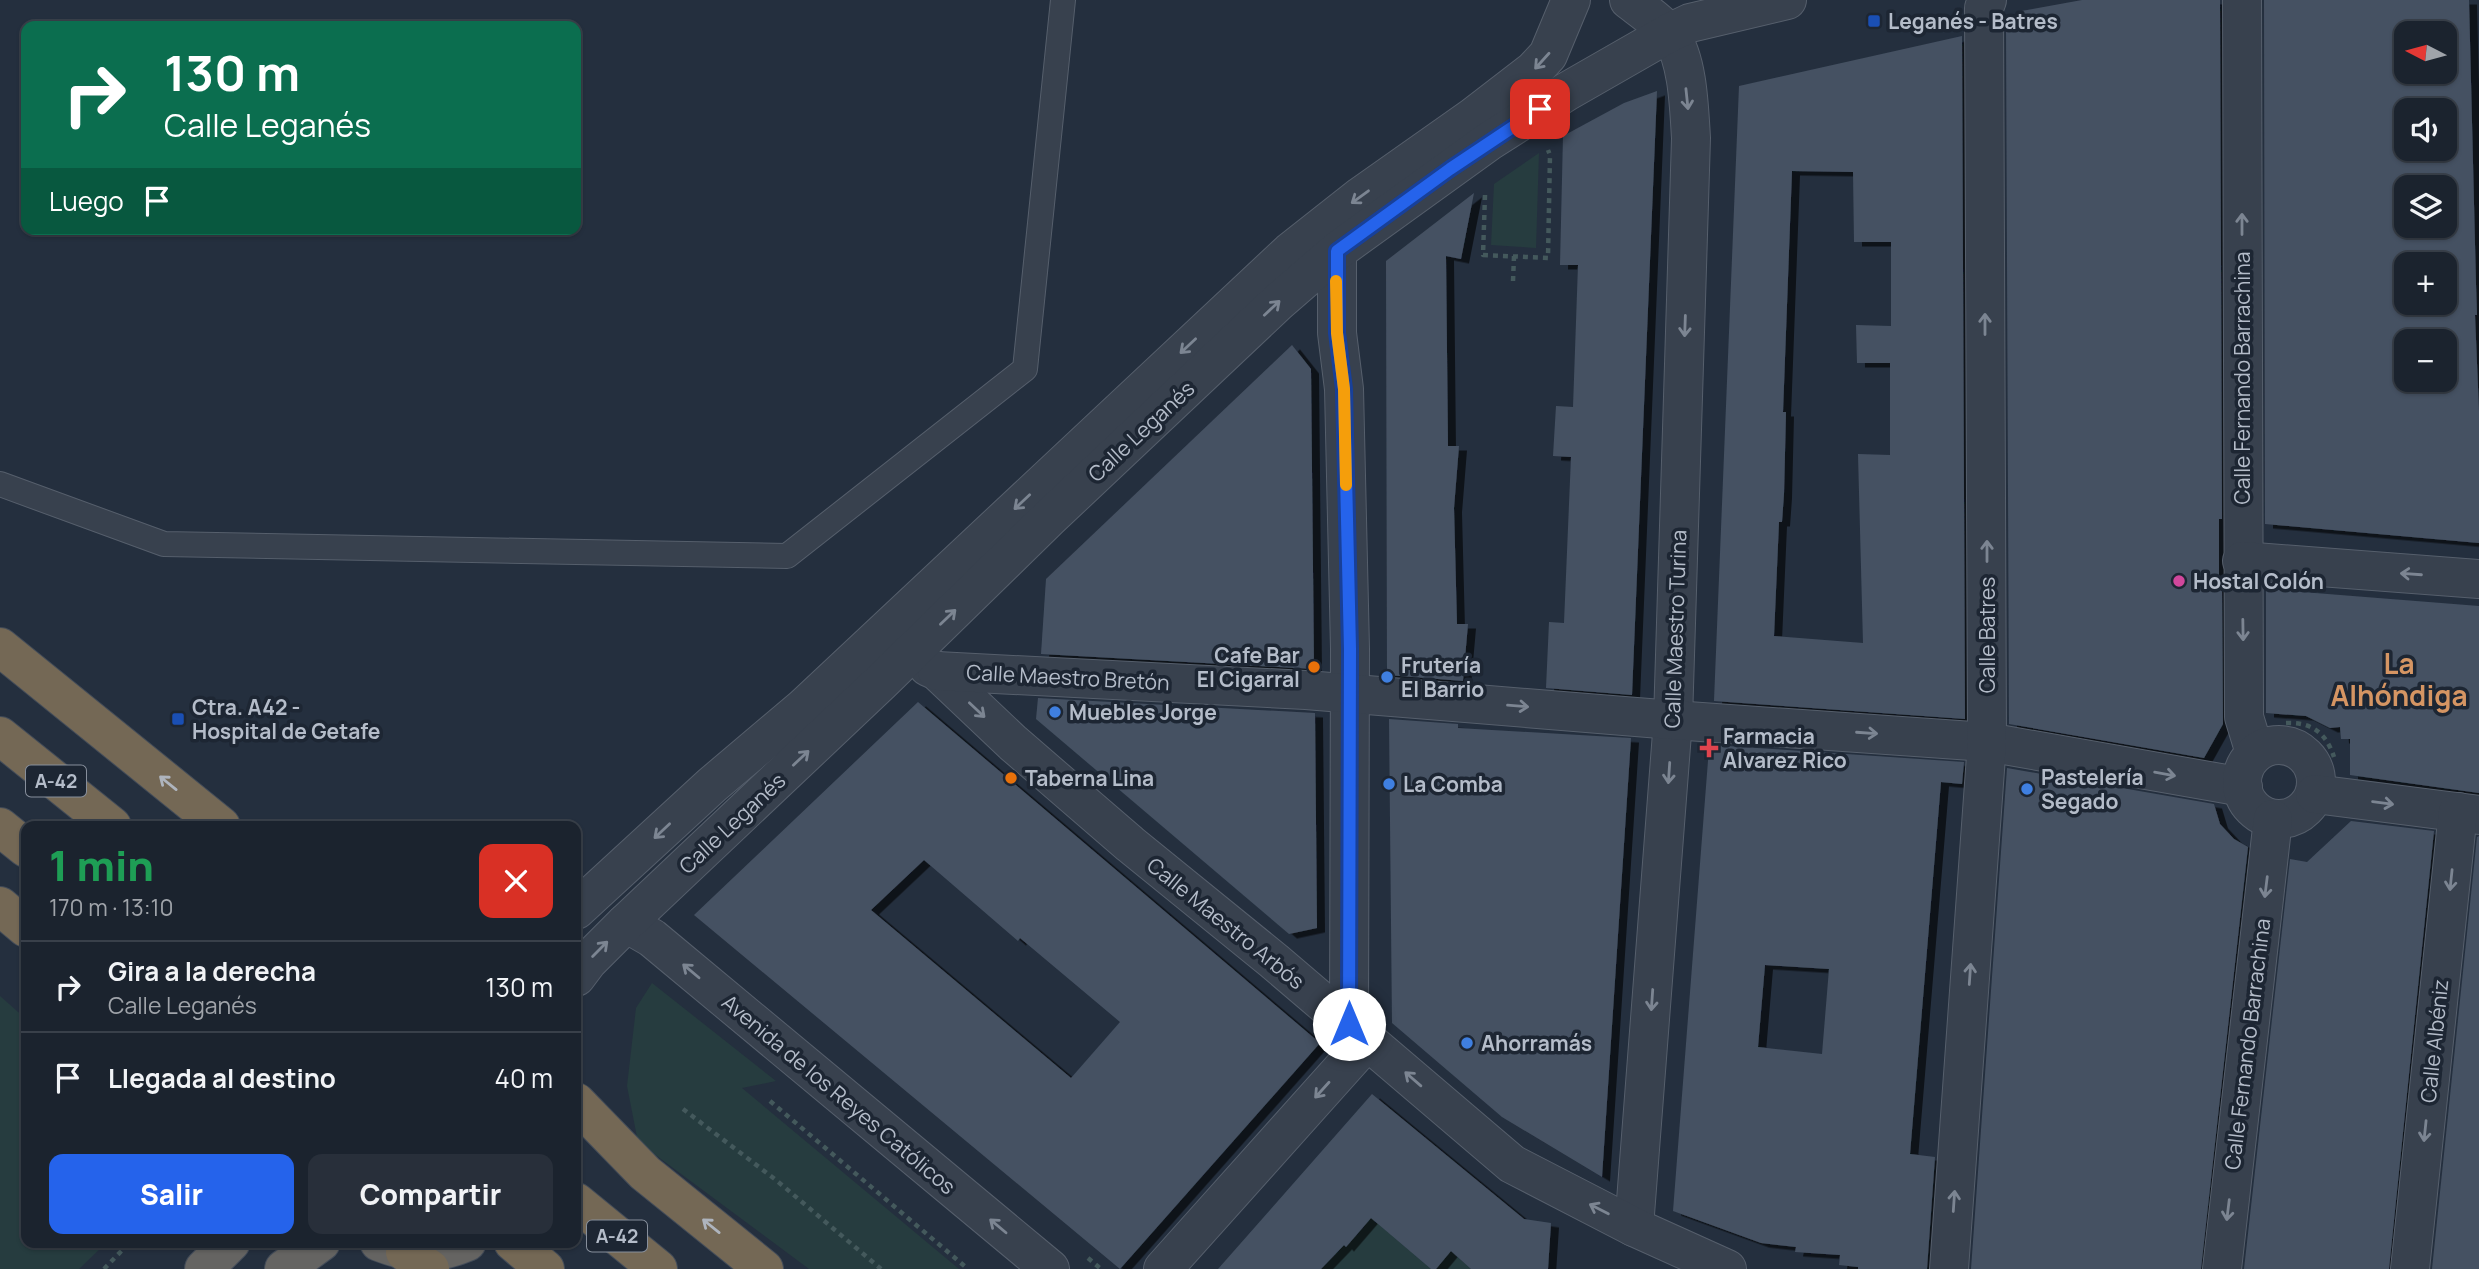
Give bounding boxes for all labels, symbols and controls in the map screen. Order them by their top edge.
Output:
place label: Leganés - Batres [1888,7,2058,35]
marker: Leganés - Batres [1866,13,1882,29]
north arrow [2394,21,2457,84]
map controls [2394,21,2457,392]
text: 130 m [164,39,300,106]
icon: right [49,49,140,140]
one-way arrow [1534,52,1550,70]
pin [1510,79,1570,139]
one-way arrow [1681,87,1694,109]
icon: arrive [1521,90,1559,128]
button: sound [2394,98,2457,161]
text: Calle Leganés [164,103,371,147]
button: layers [2394,175,2457,238]
icon: arrive [138,182,176,220]
text: Luego [49,183,124,219]
one-way arrow [1351,190,1370,204]
one-way arrow [2235,212,2249,235]
street label: Calle Fernando Barrachina [2228,252,2256,504]
button: + [2394,252,2457,315]
one-way arrow [1263,300,1281,316]
one-way arrow [1978,312,1992,335]
one-way arrow [1678,314,1692,337]
button: − [2394,329,2457,392]
one-way arrow [1180,337,1197,354]
street label: Calle Leganés [1082,374,1200,488]
one-way arrow [1014,493,1031,510]
street label: Calle Maestro Turina [1658,529,1692,729]
one-way arrow [1980,540,1993,563]
place label: Hostal Colón [2193,567,2324,595]
one-way arrow [2400,567,2423,580]
marker: Hostal Colón [2171,573,2187,589]
street label: Calle Batres [1973,577,2001,693]
one-way arrow [939,609,956,626]
one-way arrow [2236,618,2250,641]
place label: Cafe Bar El Cigarral [1197,641,1300,693]
district label: La Alhóndiga [2330,644,2468,714]
place label: Frutería El Barrio [1401,651,1484,703]
street label: Calle Maestro Bretón [966,658,1170,696]
marker: Cafe Bar El Cigarral [1306,659,1322,675]
marker: Frutería El Barrio [1379,669,1395,685]
place label: Ctra. A42 - Hospital de Getafe [192,693,381,745]
place label: Muebles Jorge [1069,698,1217,726]
one-way arrow [1506,700,1529,713]
one-way arrow [969,701,986,718]
marker: Muebles Jorge [1047,704,1063,720]
marker: Ctra. A42 - Hospital de Getafe [170,711,186,727]
place label: Farmacia Alvarez Rico [1723,722,1847,774]
one-way arrow [1855,727,1878,740]
marker: Farmacia Alvarez Rico [1701,740,1717,756]
one-way arrow [792,750,809,767]
one-way arrow [1662,762,1675,784]
place label: Pastelería Segado [2041,763,2144,815]
place label: Taberna Lina [1025,764,1154,792]
road number: A-42 [26,766,86,796]
street label: Calle Leganés [673,766,791,880]
one-way arrow [2153,767,2176,781]
marker: Taberna Lina [1003,770,1019,786]
place label: La Comba [1403,770,1503,798]
one-way arrow [160,775,178,790]
marker: La Comba [1381,776,1397,792]
marker: Pastelería Segado [2019,781,2035,797]
one-way arrow [2371,796,2394,809]
one-way arrow [653,823,671,839]
text: 1 min [49,836,154,894]
button: close [479,844,553,918]
street label: Calle Maestro Arbós [1142,851,1310,995]
one-way arrow [2445,868,2458,891]
one-way arrow [2259,875,2272,898]
text: 170 m · 13:10 [49,891,174,923]
street label: Calle Fernando Barrachina [2218,917,2276,1171]
one-way arrow [591,940,608,957]
text: Gira a la derecha [108,953,316,989]
one-way arrow [682,963,700,979]
one-way arrow [1964,963,1977,986]
icon: right [49,968,87,1006]
text: 130 m [485,969,553,1005]
street label: Calle Albéniz [2414,978,2454,1104]
position arrow [1312,987,1386,1061]
street label: Avenida de los Reyes Católicos [716,988,962,1200]
text: Calle Leganés [108,989,257,1021]
one-way arrow [1645,989,1658,1012]
place label: Ahorramás [1481,1029,1592,1057]
marker: Ahorramás [1459,1035,1475,1051]
icon: arrive [49,1059,87,1097]
text: Llegada al destino [108,1060,336,1096]
text: 40 m [495,1060,553,1096]
one-way arrow [1405,1071,1423,1087]
one-way arrow [1314,1081,1330,1099]
one-way arrow [2418,1119,2431,1142]
button: Salir [49,1154,294,1234]
button: Compartir [308,1154,553,1234]
one-way arrow [1948,1190,1961,1213]
one-way arrow [2222,1198,2235,1221]
one-way arrow [1589,1201,1609,1215]
one-way arrow [702,1218,720,1234]
one-way arrow [989,1218,1007,1233]
road number: A-42 [587,1220,647,1252]

